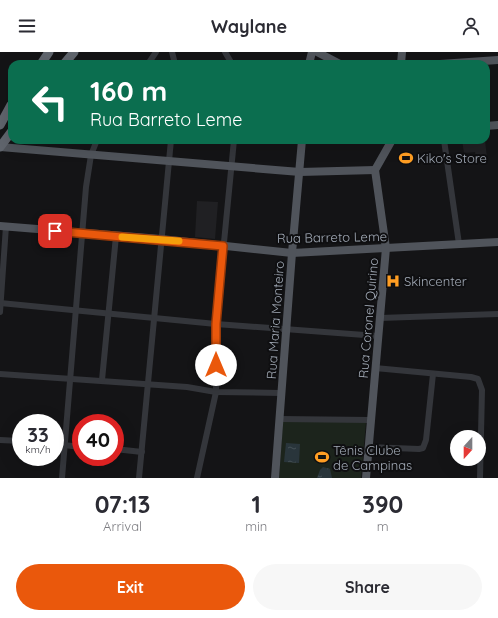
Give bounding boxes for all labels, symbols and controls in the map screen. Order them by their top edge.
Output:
icon: menu [16,15,38,37]
text: Waylane [211,15,287,38]
icon: person [460,15,482,37]
text: 160 m [90,73,167,108]
icon: left [24,76,76,128]
text: Rua Barreto Leme [90,108,242,131]
sports icon: Kiko's Store [398,150,414,166]
place label: Kiko's Store [417,150,487,166]
pin [38,214,72,248]
icon: arrive [44,220,66,242]
street label: Rua Barreto Leme [277,228,387,246]
street label: Rua Coronel Quirino [355,257,381,379]
street label: Rua Maria Monteiro [263,260,287,380]
hospital icon: Skincenter [385,273,401,289]
place label: Skincenter [404,273,467,289]
position arrow [195,344,237,386]
speed limit sign: 40 [72,414,124,466]
text: 33 [27,422,49,447]
north arrow [450,430,486,466]
map controls [450,430,486,466]
place label: Tênis Clube de Campinas [333,442,412,473]
text: km/h [25,443,51,456]
sports icon: Tênis Clube de Campinas [314,449,330,465]
text: 07:13 [95,489,150,519]
text: 1 [252,489,261,519]
text: 390 [362,489,403,519]
text: Arrival [103,518,142,534]
text: min [245,518,267,534]
text: m [377,518,389,534]
button: Exit [16,564,245,610]
button: Share [253,564,482,610]

